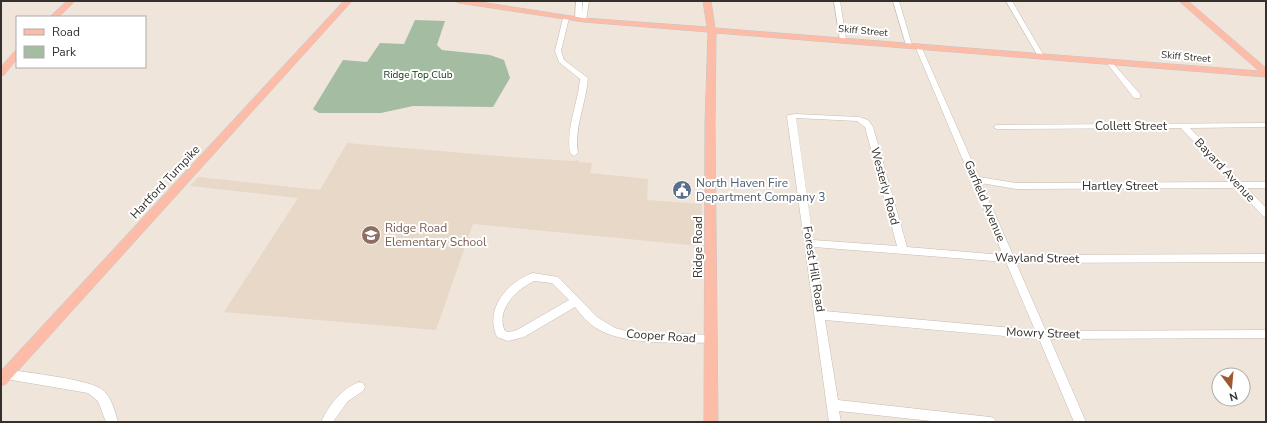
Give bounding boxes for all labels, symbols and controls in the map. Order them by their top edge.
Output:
legend [16,16,146,68]
street label: Skiff Street [837,22,889,40]
text: Road [52,24,80,40]
text: Park [52,44,77,60]
street label: Skiff Street [1160,48,1212,66]
park label: Ridge Top Club [384,68,453,82]
street label: Collett Street [1095,118,1168,134]
street label: Bayard Avenue [1191,135,1259,205]
street label: Hartford Turnpike [127,142,203,222]
street label: Westerly Road [867,145,903,227]
street label: Garfield Avenue [961,158,1009,244]
place label: North Haven Fire Department Company 3 [696,175,825,205]
street label: Hartley Street [1082,178,1159,194]
public building icon: North Haven Fire Department Company 3 [671,179,693,201]
street label: Ridge Road [690,216,706,278]
place label: Ridge Road Elementary School [385,220,487,250]
school or university icon: Ridge Road Elementary School [360,224,382,246]
street label: Forest Hill Road [799,225,829,313]
street label: Wayland Street [995,249,1080,267]
street label: Mowry Street [1006,324,1081,342]
street label: Cooper Road [626,326,696,346]
north arrow [1211,367,1251,407]
text: N [1228,388,1240,404]

